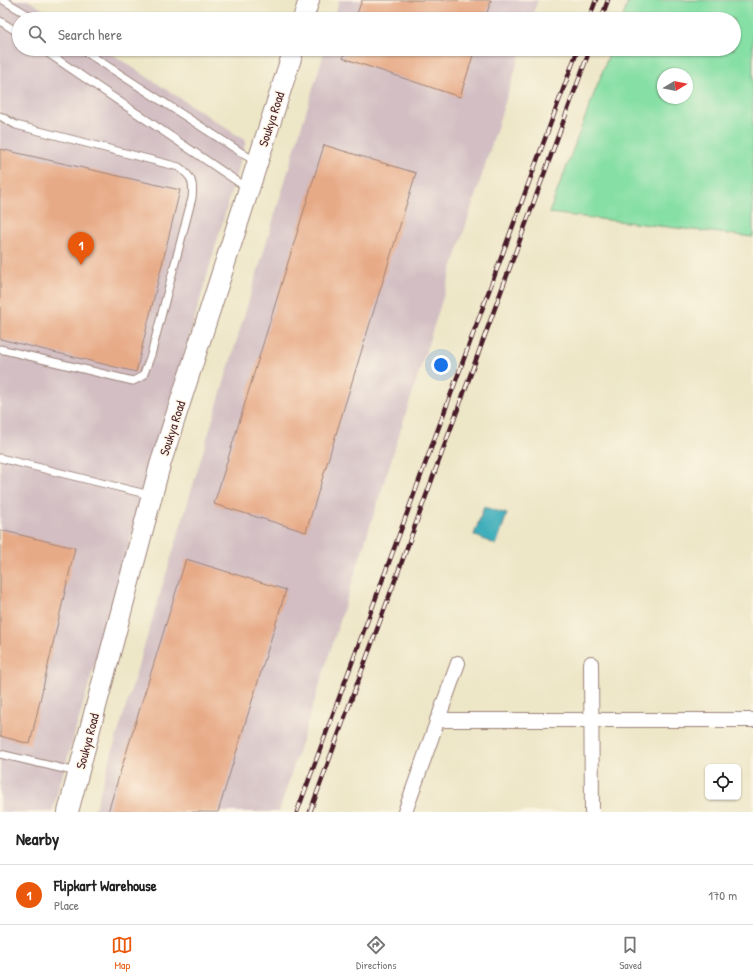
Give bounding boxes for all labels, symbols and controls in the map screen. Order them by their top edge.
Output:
search box [12,12,741,56]
icon: search [26,23,48,45]
text: Search here [58,24,122,45]
north arrow [657,68,693,104]
street label: Soukya Road [254,89,288,149]
pin: 1 [68,232,94,265]
your location [431,355,451,375]
street label: Soukya Road [155,398,189,458]
street label: Soukya Road [71,711,103,771]
map controls [705,764,741,800]
button: locate [705,764,741,800]
text: Nearby [16,827,59,850]
text: Flipkart Warehouse [54,875,157,896]
text: 1 [27,886,31,904]
text: 170 m [708,886,737,904]
text: Place [54,896,79,914]
tab: Map [111,934,133,972]
tab: Directions [356,934,397,972]
tab: Saved [619,934,642,972]

